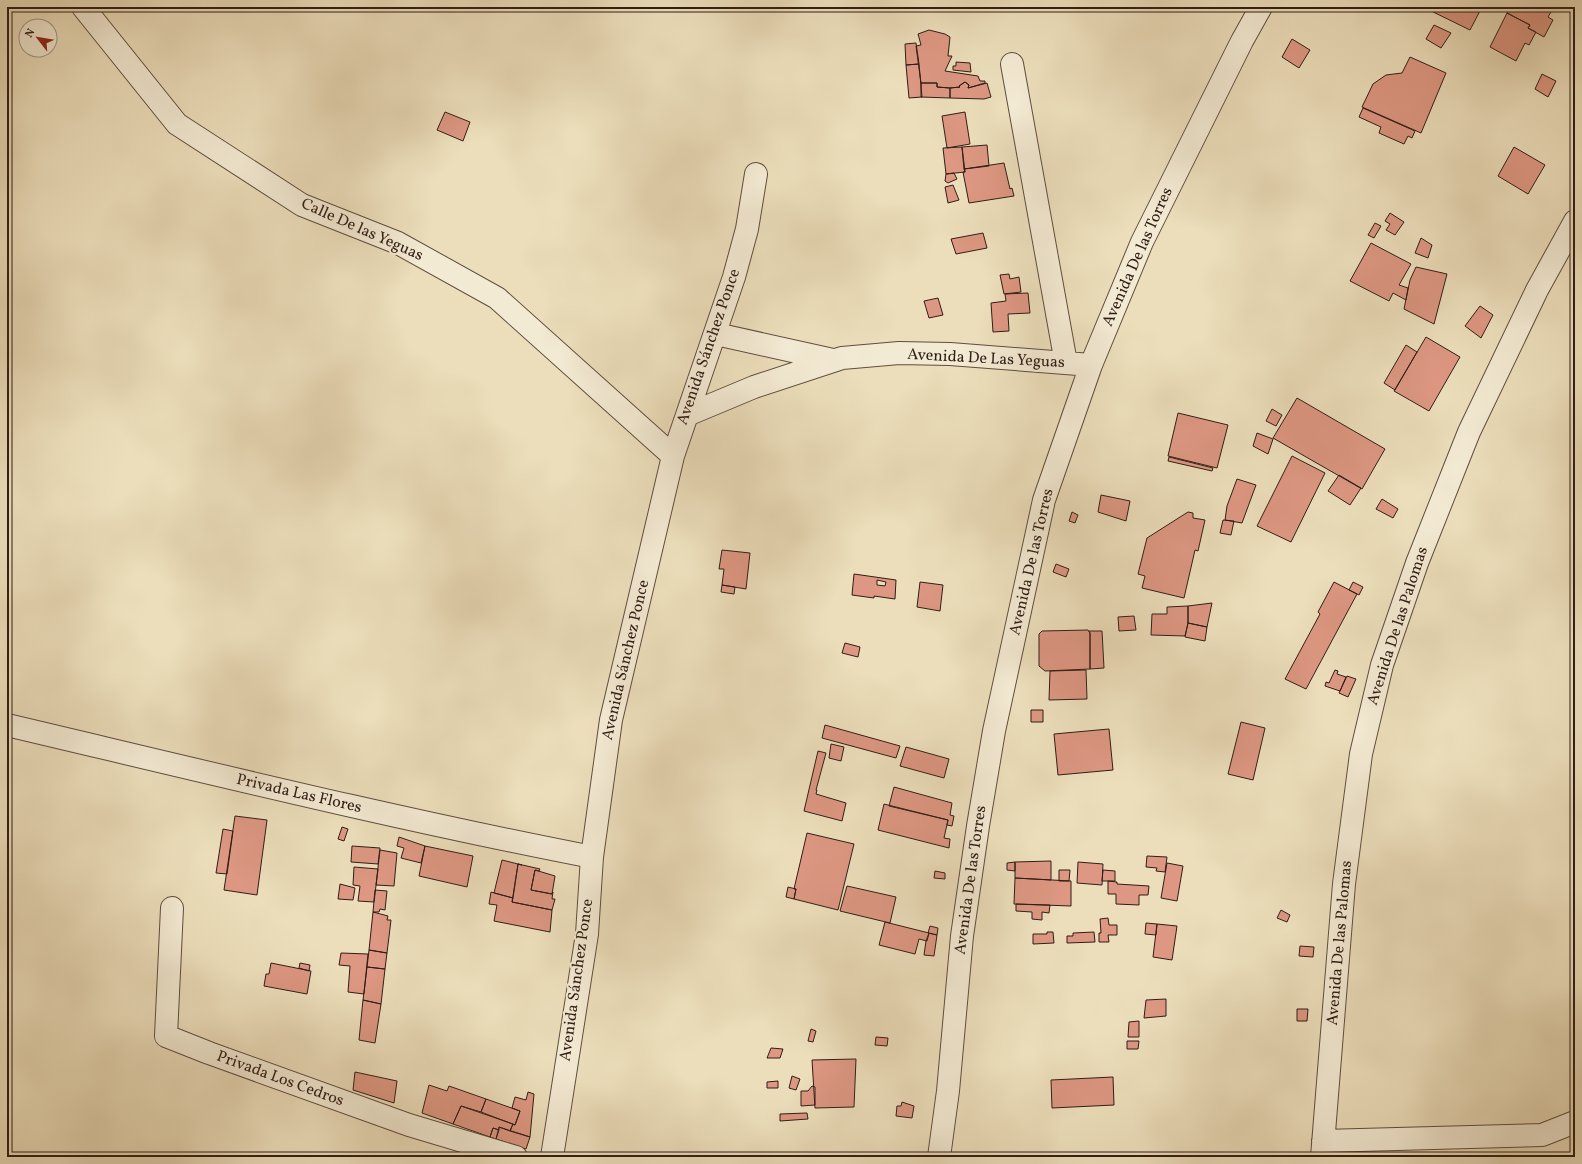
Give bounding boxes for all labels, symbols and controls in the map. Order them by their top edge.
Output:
north arrow [18,18,58,58]
text: N [22,26,39,41]
street label: Avenida De las Torres [1097,184,1179,330]
street label: Calle De las Yeguas [297,193,427,267]
street label: Avenida Sánchez Ponce [672,266,746,428]
street label: Avenida De Las Yeguas [907,344,1066,374]
street label: Avenida De las Torres [1004,486,1060,638]
street label: Avenida De las Palomas [1362,544,1434,708]
street label: Avenida Sánchez Ponce [597,578,655,742]
street label: Privada Las Flores [234,769,364,819]
street label: Avenida De las Torres [950,804,992,956]
street label: Avenida De las Palomas [1322,859,1358,1026]
street label: Avenida Sánchez Ponce [555,897,599,1063]
street label: Privada Los Cedros [213,1046,347,1112]

